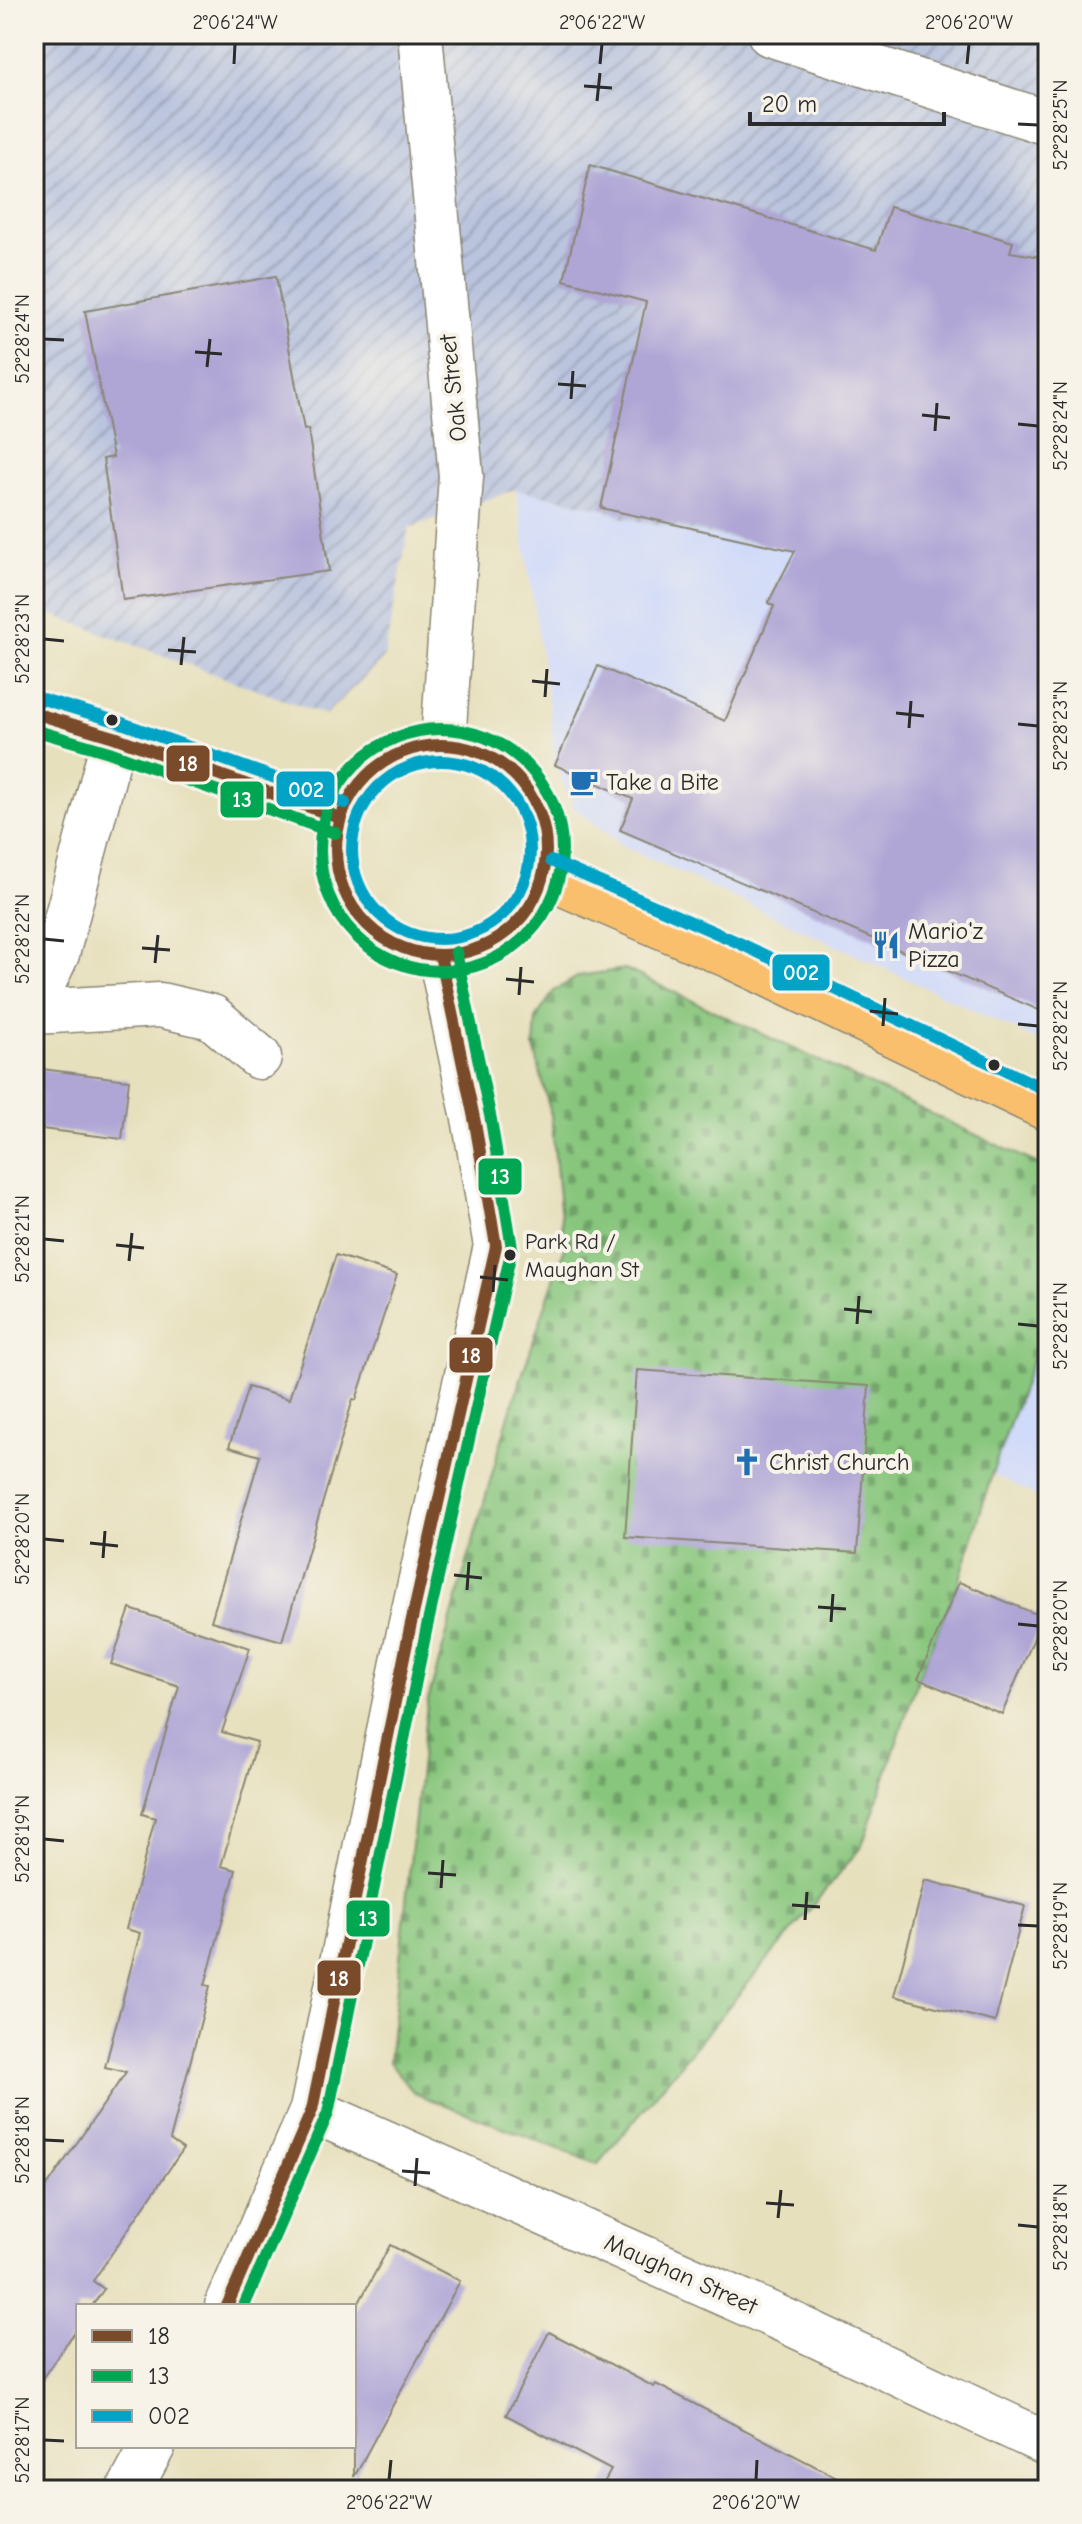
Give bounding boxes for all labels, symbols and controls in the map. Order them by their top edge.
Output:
text: 2°06'24"W [192,11,278,34]
text: 2°06'22"W [559,11,646,34]
text: 2°06'20"W [925,11,1014,34]
scale bar [750,76,944,126]
text: 52°28'25"N [1049,80,1072,170]
text: 20 m [762,90,817,118]
text: 52°28'24"N [11,294,34,384]
street label: Oak Street [433,332,473,443]
text: 52°28'24"N [1049,381,1072,471]
text: 52°28'23"N [11,594,34,684]
text: 52°28'23"N [1049,681,1072,771]
unlabelled marker [104,712,120,728]
line badge: 18 [165,744,211,783]
text: 18 [178,751,198,777]
cafe icon: Take a Bite [569,767,599,797]
place label: Take a Bite [606,768,719,796]
line badge: 002 [275,770,336,808]
text: 002 [288,777,324,803]
line badge: 13 [219,780,265,819]
text: 13 [232,787,252,813]
text: 52°28'22"N [11,894,34,984]
place label: Mario'z Pizza [908,917,984,973]
restaurant icon: Mario'z Pizza [871,930,901,960]
line badge: 002 [771,953,831,992]
text: 002 [783,960,819,986]
text: 52°28'22"N [1049,981,1072,1071]
unlabelled marker [986,1057,1002,1073]
line badge: 13 [477,1157,523,1196]
text: 13 [490,1164,510,1190]
text: 52°28'21"N [11,1195,34,1283]
place label: Park Rd / Maughan St [525,1229,639,1283]
marker: Park Rd / Maughan St [502,1247,518,1263]
text: 52°28'21"N [1049,1282,1072,1370]
line badge: 18 [448,1336,494,1374]
text: 18 [461,1343,481,1369]
church icon: Christ Church [732,1447,762,1477]
place label: Christ Church [769,1448,910,1476]
text: 52°28'20"N [11,1493,34,1585]
text: 52°28'20"N [1049,1580,1072,1672]
text: 52°28'19"N [11,1795,34,1883]
text: 52°28'19"N [1049,1882,1072,1970]
line badge: 13 [345,1899,391,1938]
text: 13 [358,1906,378,1932]
line badge: 18 [316,1959,362,1997]
text: 18 [329,1966,349,1992]
text: 52°28'18"N [11,2096,34,2184]
text: 52°28'18"N [1049,2183,1072,2271]
street label: Maughan Street [600,2228,763,2321]
legend [76,2304,356,2448]
text: 18 [148,2322,170,2350]
text: 13 [148,2362,170,2390]
text: 52°28'17"N [11,2397,34,2483]
text: 002 [148,2402,190,2430]
text: 2°06'22"W [346,2491,433,2514]
text: 2°06'20"W [712,2491,801,2514]

